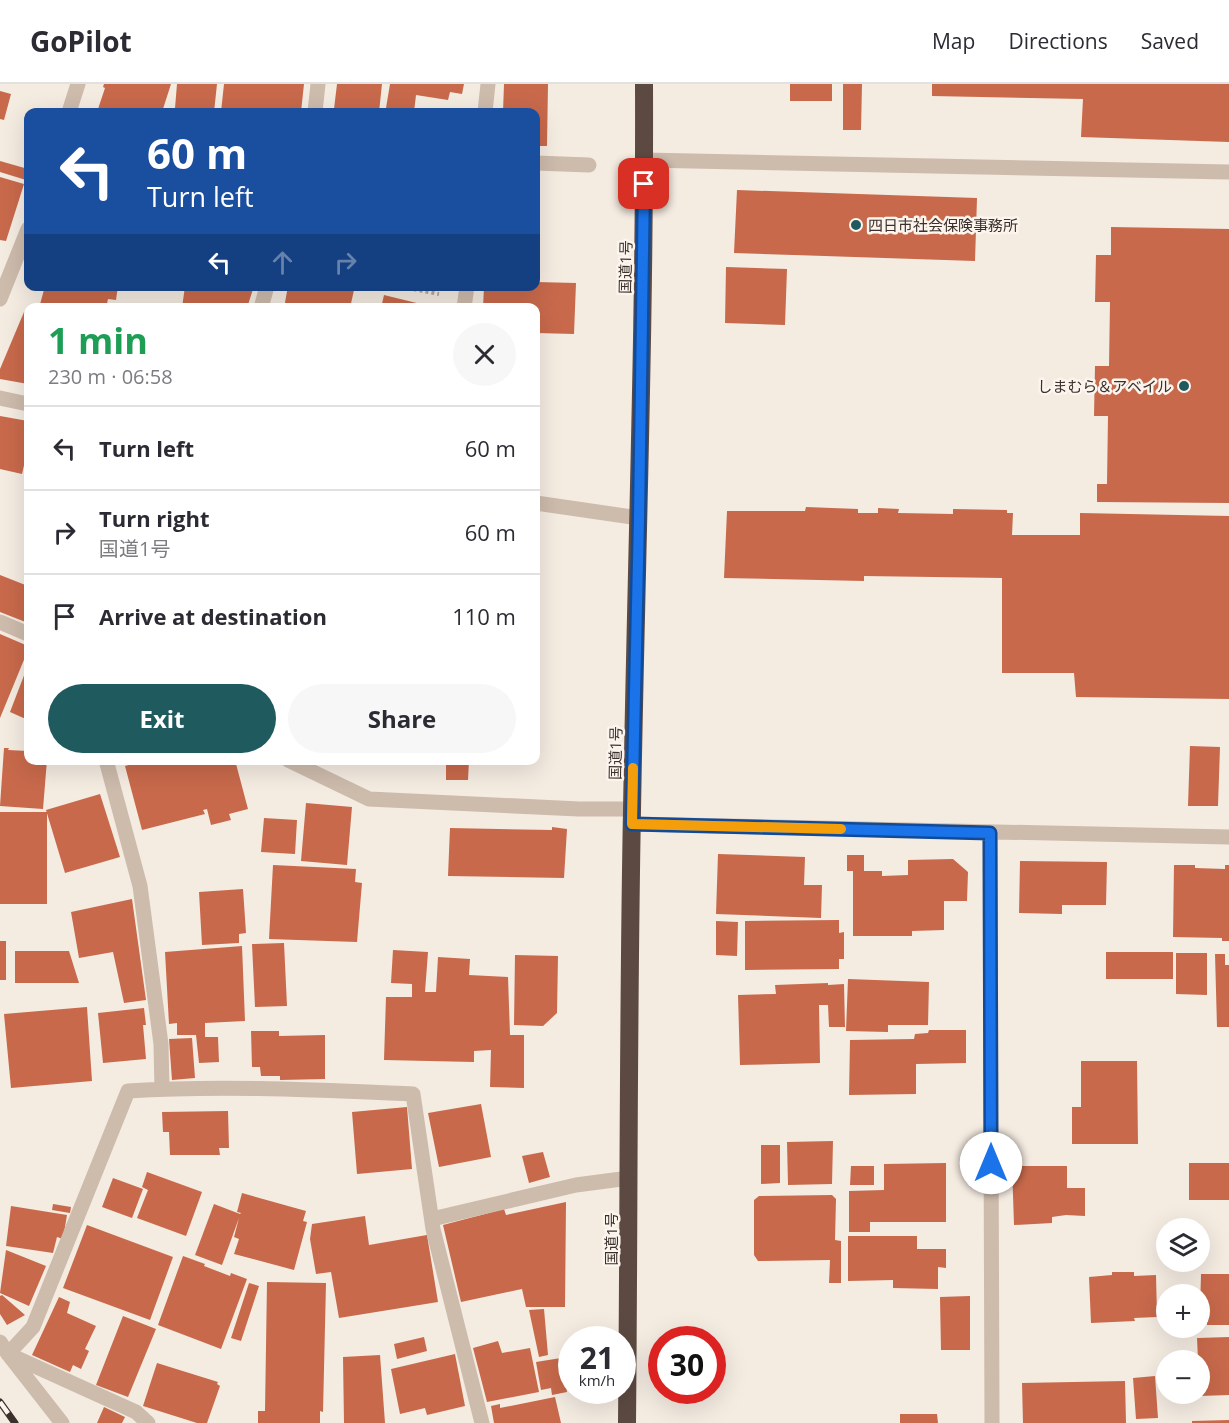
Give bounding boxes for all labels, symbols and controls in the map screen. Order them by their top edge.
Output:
text: GoPilot [30,22,132,60]
text: Map [932,27,975,55]
text: Directions [1008,27,1108,55]
text: Saved [1141,27,1199,55]
text: 60 m [147,124,247,181]
icon: left [48,132,126,210]
pin [618,158,669,209]
icon: arrive [627,167,660,200]
text: Turn left [147,178,254,215]
place label: 四日市社会保険事務所 [868,215,1018,235]
marker: 四日市社会保険事務所 [849,218,863,232]
street label: 国道1号 [615,240,635,294]
icon: left [203,246,236,279]
icon: ahead [266,246,299,279]
icon: right [329,246,362,279]
text: 1 min [48,316,148,365]
button: close [453,323,516,386]
text: 230 m · 06:58 [48,363,173,390]
place label: しまむら＆アベイル [1037,376,1172,396]
marker: しまむら＆アベイル [1177,379,1191,393]
icon: left [48,432,81,465]
text: Turn left [99,433,194,463]
text: 60 m [465,433,516,463]
text: Turn right [99,503,210,533]
icon: right [48,516,81,549]
text: 60 m [465,517,516,547]
text: 国道1号 [99,535,170,562]
icon: arrive [48,600,81,633]
text: Arrive at destination [99,601,327,631]
text: 110 m [452,601,516,631]
button: Exit [48,684,276,753]
button: Share [288,684,516,753]
street label: 国道1号 [605,726,625,780]
position arrow [959,1131,1023,1195]
street label: 国道1号 [601,1212,621,1266]
map controls [1156,1218,1210,1404]
button: layers [1156,1218,1210,1272]
button: + [1156,1284,1210,1338]
speed limit sign: 30 [648,1326,726,1404]
text: 21 [580,1337,614,1378]
button: − [1156,1350,1210,1404]
text: km/h [579,1370,615,1390]

